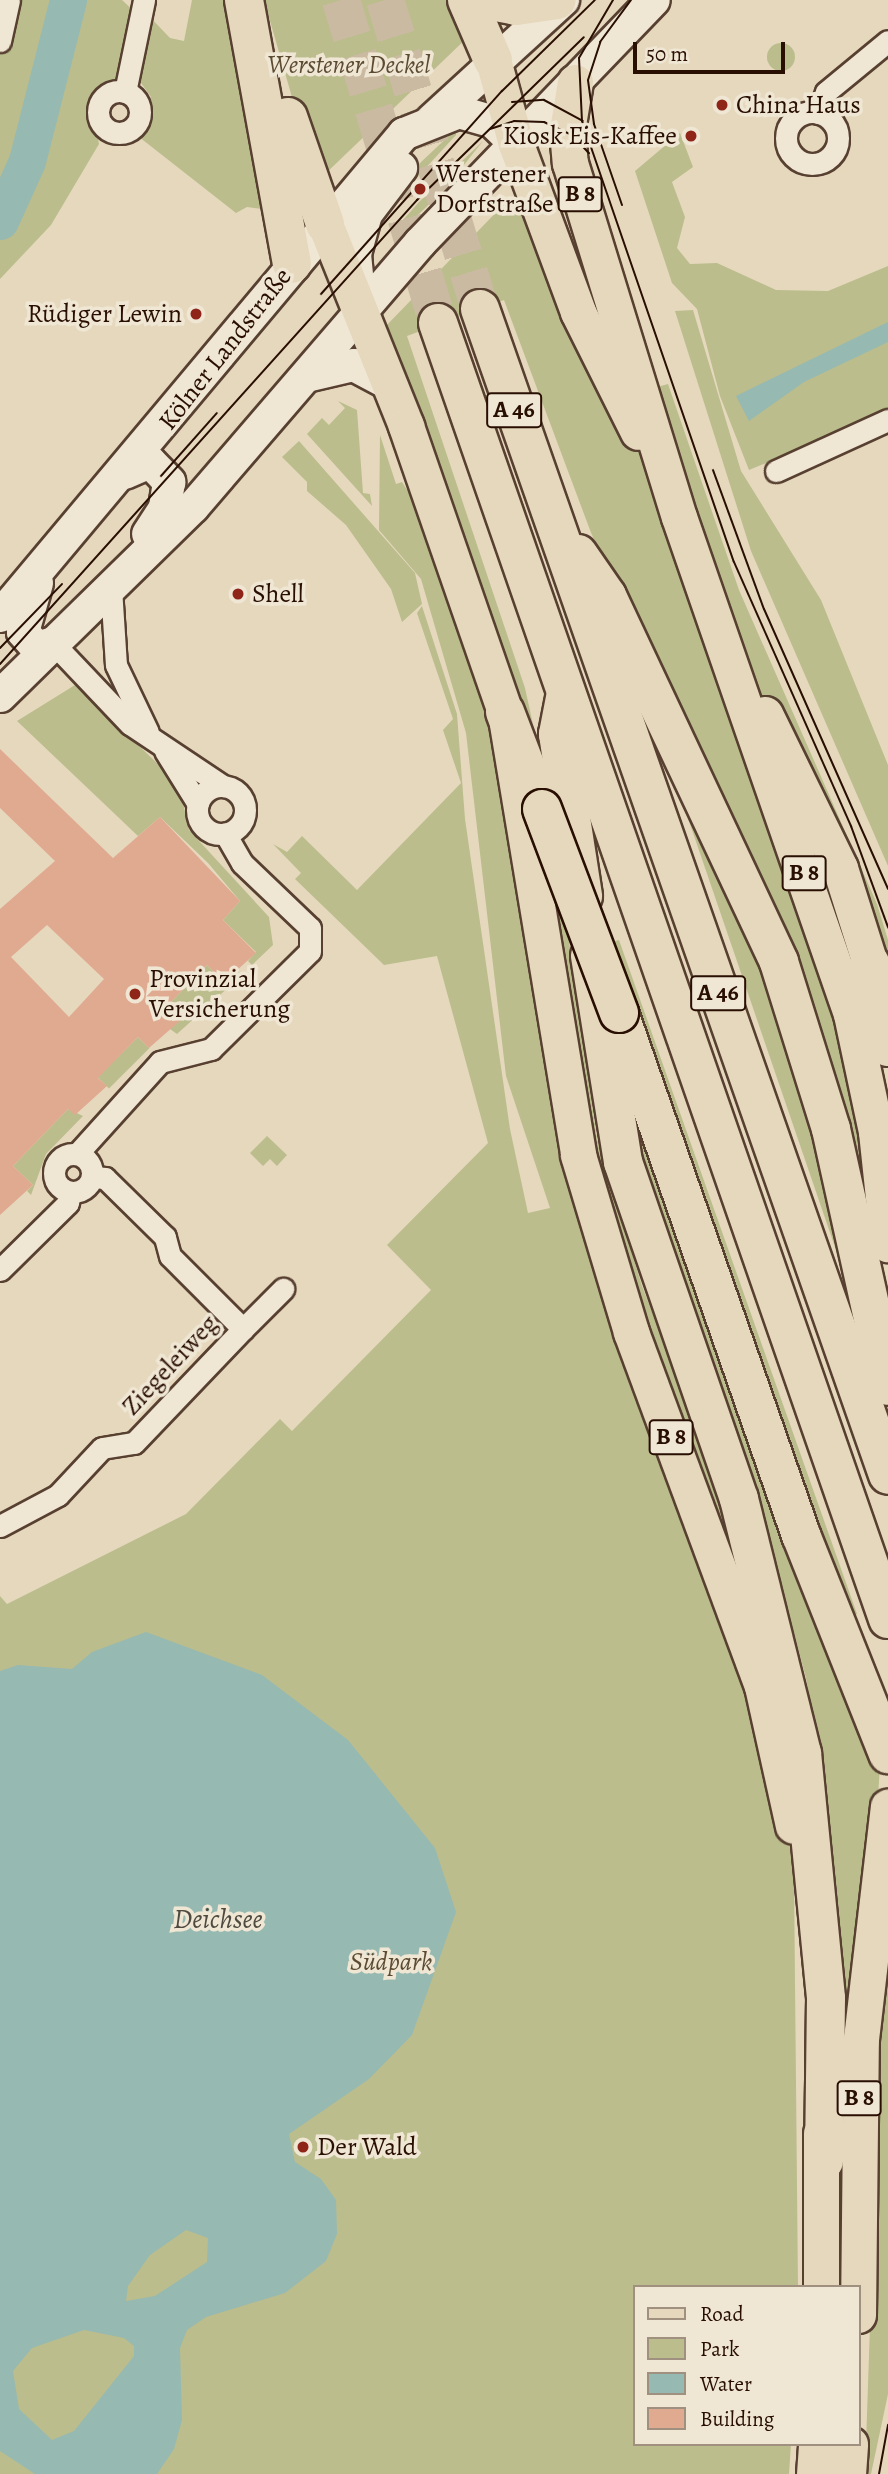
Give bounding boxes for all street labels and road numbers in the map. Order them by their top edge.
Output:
road number: B 8 [557,174,603,214]
street label: Kölner Landstraße [152,262,298,436]
road number: A 46 [486,390,542,430]
road number: B 8 [781,852,827,894]
road number: A 46 [690,973,746,1014]
street label: Ziegeleiweg [116,1308,224,1422]
road number: B 8 [648,1416,694,1457]
road number: B 8 [836,2078,882,2118]

